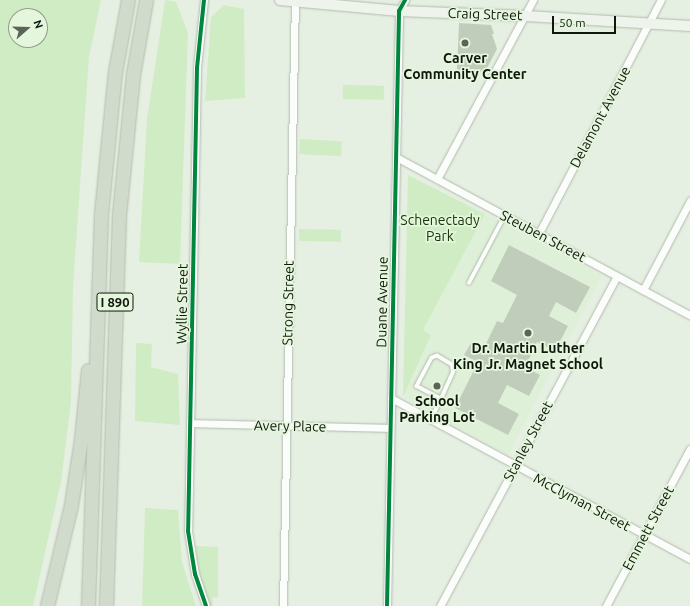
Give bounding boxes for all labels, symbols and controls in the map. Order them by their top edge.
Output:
street label: Craig Street [447,4,523,24]
north arrow [8,8,48,48]
scale bar [554,8,618,34]
text: 50 m [559,16,586,29]
text: N [31,18,45,30]
marker: Carver Community Center [460,38,470,48]
place label: Carver Community Center [403,50,527,82]
street label: Delamont Avenue [566,63,634,171]
street label: Steuben Street [497,206,589,266]
park label: Schenectady Park [400,212,480,244]
street label: Duane Avenue [373,256,391,348]
street label: Strong Street [279,261,297,345]
street label: Wyllie Street [173,264,191,344]
road number: I 890 [96,291,134,313]
marker: Dr. Martin Luther King Jr. Magnet School [523,328,533,338]
place label: Dr. Martin Luther King Jr. Magnet School [453,340,603,372]
marker: School Parking Lot [432,381,442,391]
place label: School Parking Lot [399,393,475,426]
street label: Stanley Street [500,398,556,484]
street label: Avery Place [254,417,326,435]
street label: McClyman Street [531,469,633,535]
street label: Emmett Street [619,483,677,573]

